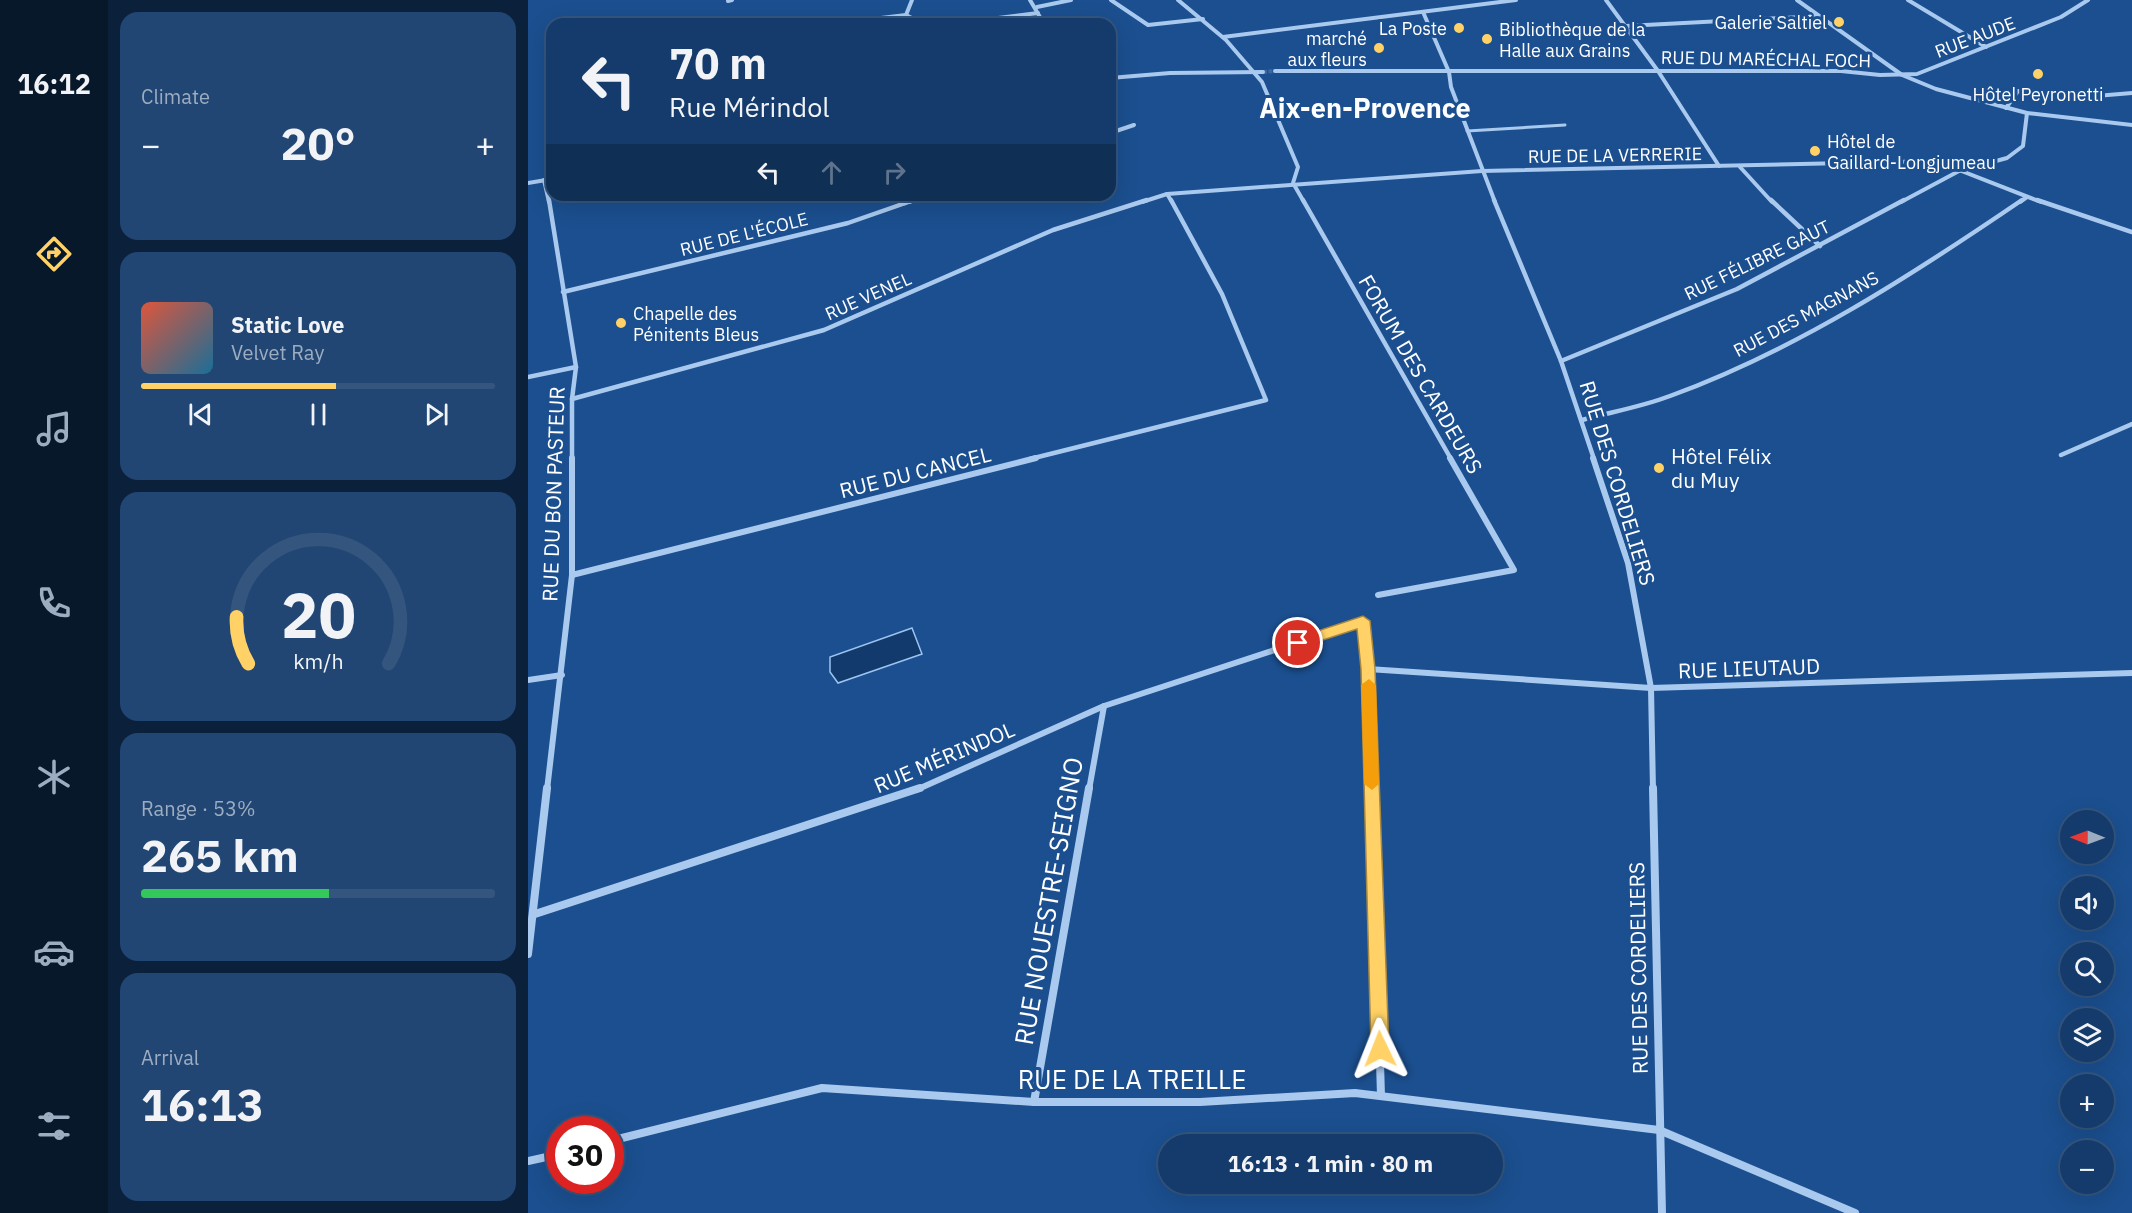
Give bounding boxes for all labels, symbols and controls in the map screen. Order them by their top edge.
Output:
place label: Galerie Saltiel [1714,11,1827,34]
street label: RUE AUDE [1932,11,2018,63]
marker: Galerie Saltiel [1832,15,1846,29]
place label: La Poste [1379,17,1447,40]
place label: Bibliothèque de la Halle aux Grains [1499,18,1646,62]
marker: La Poste [1452,21,1466,35]
place label: marché aux fleurs [1288,27,1367,71]
marker: Bibliothèque de la Halle aux Grains [1480,32,1494,46]
text: 70 m [669,36,767,91]
marker: marché aux fleurs [1372,41,1386,55]
icon: left [570,42,648,120]
street label: RUE DU MARÉCHAL FOCH [1661,46,1871,72]
text: 16:12 [17,66,91,101]
marker: Hôtel Peyronetti [2031,67,2045,81]
text: Climate [141,83,210,110]
place label: Hôtel Peyronetti [1972,83,2104,106]
text: Rue Mérindol [669,89,830,124]
district label: Aix-en-Provence [1259,90,1471,125]
text: 20° [280,114,356,172]
text: − [141,123,161,166]
text: + [475,123,495,166]
place label: Hôtel de Gaillard-Longjumeau [1827,130,1996,174]
street label: RUE DE LA VERRERIE [1528,142,1702,168]
marker: Hôtel de Gaillard-Longjumeau [1808,144,1822,158]
icon: left [752,156,785,189]
icon: ahead [815,156,848,189]
icon: right [878,156,911,189]
street label: RUE DE L'ÉCOLE [678,207,810,261]
street label: RUE FÉLIBRE GAUT [1680,215,1834,305]
icon: directions [33,233,75,275]
street label: RUE DES MAGNANS [1729,266,1883,362]
street label: RUE VENEL [821,267,915,325]
street label: FORUM DES CARDEURS [1353,269,1489,479]
place label: Chapelle des Pénitents Bleus [633,302,759,346]
text: Static Love [231,310,344,339]
marker: Chapelle des Pénitents Bleus [614,316,628,330]
text: Velvet Ray [231,339,324,366]
street label: RUE DES CORDELIERS [1574,377,1662,589]
street label: RUE DU BON PASTEUR [535,386,571,602]
icon: previous [184,398,217,431]
icon: pause [302,398,335,431]
icon: next [420,398,453,431]
icon: music [33,408,75,450]
street label: RUE DU CANCEL [836,440,994,504]
place label: Hôtel Félix du Muy [1671,442,1772,494]
marker: Hôtel Félix du Muy [1652,461,1666,475]
text: 20 [281,574,355,655]
icon: phone [33,582,75,624]
pin [1272,617,1323,668]
icon: arrive [1281,626,1314,659]
text: km/h [293,647,343,675]
street label: RUE LIEUTAUD [1677,652,1821,684]
street label: RUE MÉRINDOL [869,715,1019,799]
street label: RUE NOUESTRE-SEIGNO [1006,754,1090,1048]
icon: climate [33,756,75,798]
text: Range · 53% [141,795,256,822]
north arrow [2060,810,2114,864]
map controls [2060,810,2114,1194]
text: 265 km [141,826,299,884]
street label: RUE DES CORDELIERS [1622,862,1654,1074]
button: sound [2060,876,2114,930]
icon: car [33,931,75,973]
button: search [2060,942,2114,996]
button: layers [2060,1008,2114,1062]
position arrow [1348,1017,1412,1081]
text: Arrival [141,1044,199,1071]
street label: RUE DE LA TREILLE [1018,1062,1246,1096]
button: + [2060,1074,2114,1128]
text: 16:13 [141,1075,264,1133]
icon: filters [33,1105,75,1147]
speed limit sign: 30 [546,1116,624,1194]
button: − [2060,1140,2114,1194]
text: 16:13 · 1 min · 80 m [1228,1149,1433,1178]

